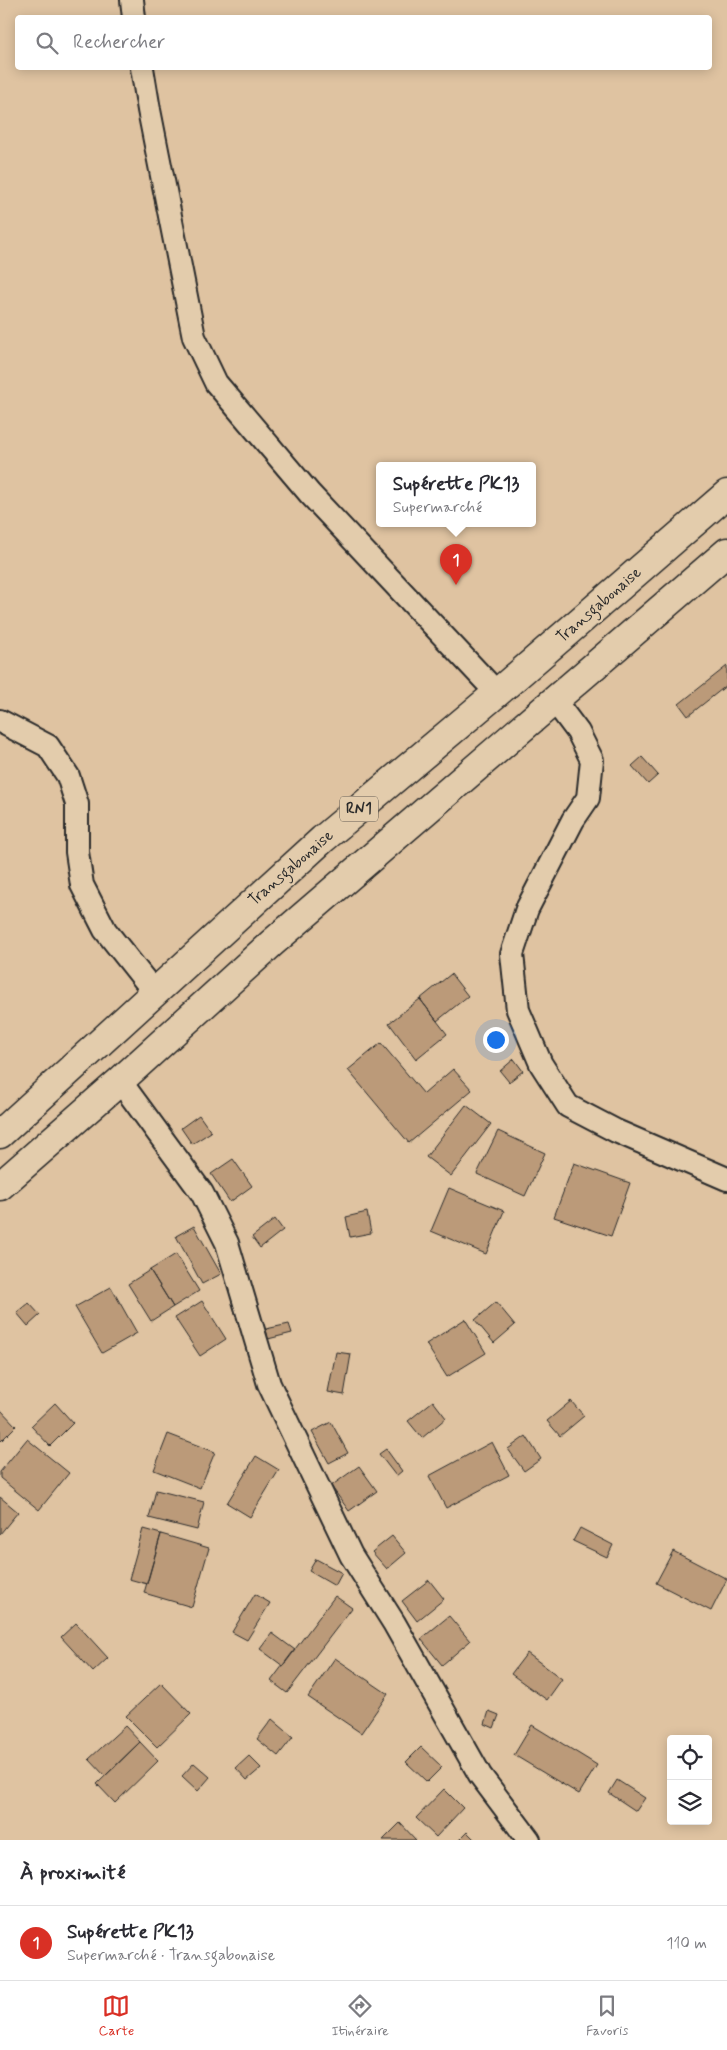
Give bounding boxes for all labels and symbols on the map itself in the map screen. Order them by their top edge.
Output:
pin: 1 [440,544,472,585]
street label: Transgabonaise [552,562,647,649]
road number: RN1 [340,796,378,822]
street label: Transgabonaise [244,825,339,912]
your location [483,1027,509,1053]

